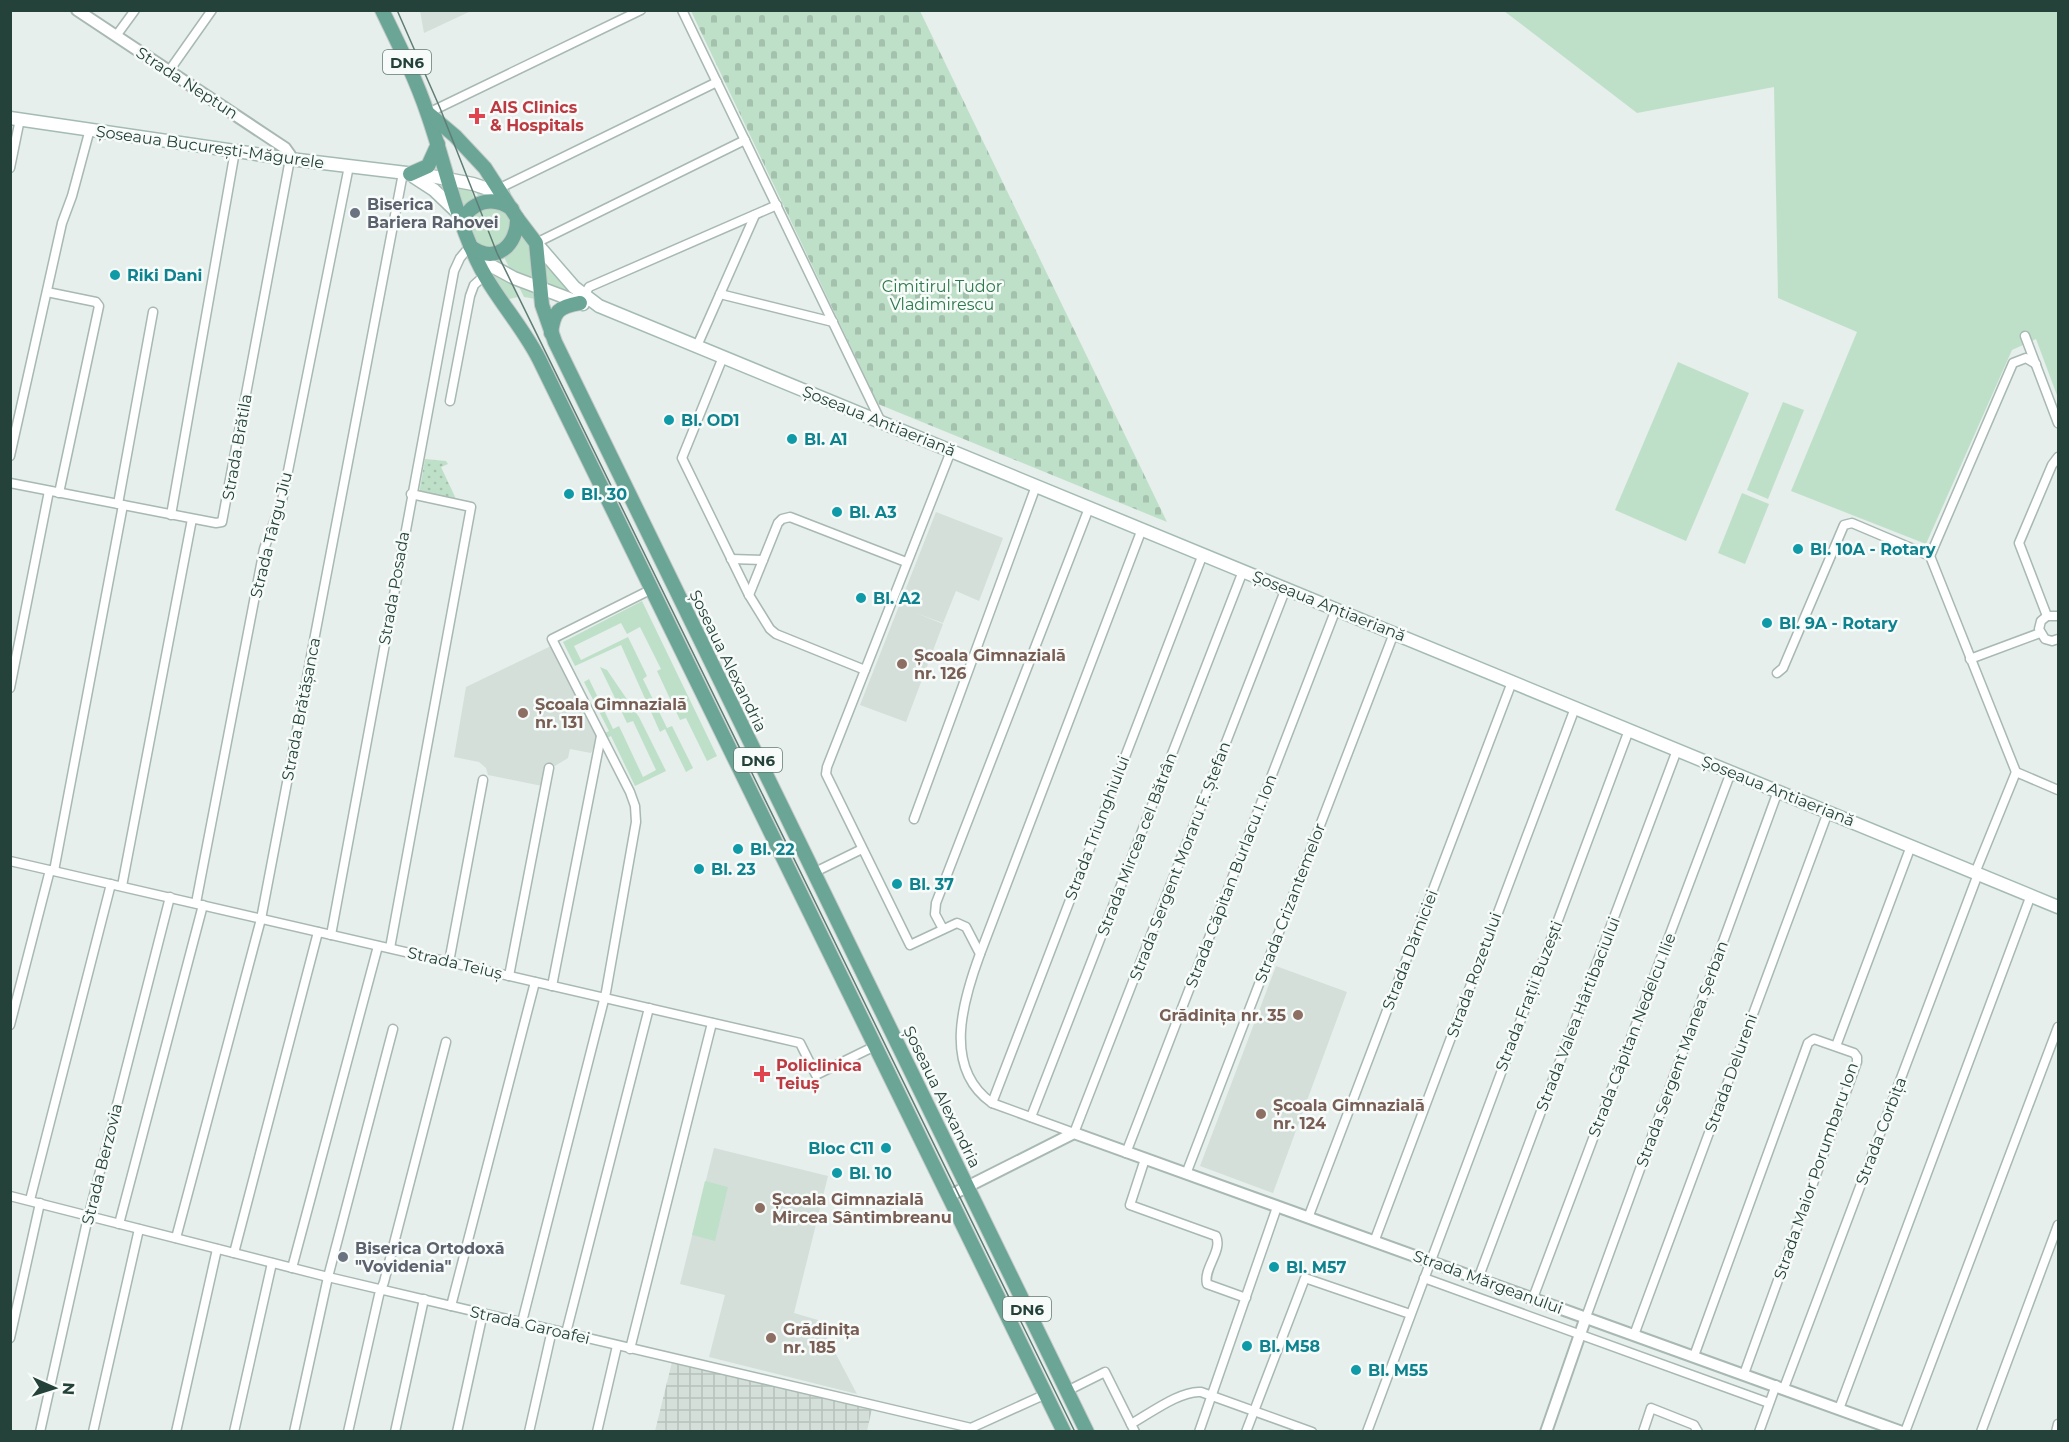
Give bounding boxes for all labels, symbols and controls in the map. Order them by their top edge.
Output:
street label: Strada Neptun [133,43,241,123]
road number: DN6 [383,50,431,74]
place label: AIS Clinics & Hospitals [489,98,584,135]
marker: AIS Clinics & Hospitals [468,107,486,125]
street label: Șoseaua București-Măgurele [94,122,325,173]
place label: Biserica Bariera Rahovei [367,195,499,232]
marker: Biserica Bariera Rahovei [348,206,362,220]
place label: Riki Dani [127,266,202,285]
marker: Riki Dani [108,268,122,282]
park label: Cimitirul Tudor Vladimirescu [882,277,1002,314]
street label: Șoseaua Antiaeriană [799,382,958,461]
street label: Strada Brătila [218,392,256,502]
place label: Bl. OD1 [681,411,740,430]
marker: Bl. OD1 [662,413,676,427]
place label: Bl. A1 [804,430,848,449]
marker: Bl. A1 [785,432,799,446]
street label: Strada Târgu Jiu [246,470,296,600]
place label: Bl. 30 [581,485,627,504]
marker: Bl. 30 [562,487,576,501]
place label: Bl. A3 [849,503,897,522]
marker: Bl. A3 [830,505,844,519]
street label: Strada Posada [375,530,413,646]
place label: Bl. 10A - Rotary [1810,540,1936,559]
marker: Bl. 10A - Rotary [1791,542,1805,556]
street label: Șoseaua Antiaeriană [1249,567,1408,646]
street label: Șoseaua Alexandria [684,587,771,736]
place label: Bl. A2 [873,589,920,608]
marker: Bl. A2 [854,591,868,605]
place label: Bl. 9A - Rotary [1779,614,1898,633]
marker: Bl. 9A - Rotary [1760,616,1774,630]
street label: Strada Brătășanca [278,636,325,782]
place label: Școala Gimnazială nr. 126 [914,646,1066,683]
marker: Școala Gimnazială nr. 126 [895,657,909,671]
place label: Școala Gimnazială nr. 131 [535,695,687,732]
marker: Școala Gimnazială nr. 131 [516,706,530,720]
street label: Strada Sergent Moraru F. Ștefan [1126,739,1235,984]
road number: DN6 [734,748,782,772]
street label: Strada Mircea cel Bătrân [1093,750,1181,938]
street label: Șoseaua Antiaeriană [1698,752,1857,831]
street label: Strada Triunghiului [1061,753,1133,903]
street label: Strada Căpitan Burlacu I. Ion [1181,772,1281,990]
street label: Strada Crizantemelor [1251,820,1329,986]
place label: Bl. 22 [750,840,795,859]
marker: Bl. 22 [731,842,745,856]
place label: Bl. 23 [711,860,756,879]
marker: Bl. 23 [692,862,706,876]
place label: Bl. 37 [909,875,954,894]
marker: Bl. 37 [890,877,904,891]
street label: Strada Dărniciei [1378,887,1442,1013]
street label: Strada Rozetului [1443,910,1505,1040]
street label: Strada Valea Hârtibaciului [1532,914,1624,1114]
street label: Strada Frații Buzești [1492,918,1567,1074]
street label: Strada Căpitan Nedelcu Ilie [1584,930,1680,1140]
street label: Strada Sergent Manea Șerban [1632,938,1733,1170]
street label: Strada Teiuș [405,943,505,984]
place label: Grădinița nr. 35 [1159,1006,1286,1026]
marker: Grădinița nr. 35 [1291,1008,1305,1022]
street label: Strada Delureni [1701,1011,1761,1135]
street label: Șoseaua Alexandria [898,1023,985,1172]
place label: Policlinica Teiuș [776,1056,862,1094]
street label: Strada Maior Porumbaru Ion [1770,1060,1862,1282]
marker: Policlinica Teiuș [753,1065,771,1083]
street label: Strada Corbița [1852,1074,1911,1188]
place label: Școala Gimnazială nr. 124 [1273,1096,1425,1133]
street label: Strada Berzovia [78,1101,126,1227]
marker: Școala Gimnazială nr. 124 [1254,1107,1268,1121]
place label: Bloc C11 [808,1139,874,1158]
marker: Bloc C11 [879,1141,893,1155]
place label: Bl. 10 [849,1164,892,1183]
marker: Bl. 10 [830,1166,844,1180]
place label: Școala Gimnazială Mircea Sântimbreanu [772,1190,952,1227]
marker: Școala Gimnazială Mircea Sântimbreanu [753,1201,767,1215]
place label: Biserica Ortodoxă "Vovidenia" [355,1239,505,1276]
street label: Strada Mărgeanului [1411,1246,1565,1318]
marker: Biserica Ortodoxă "Vovidenia" [336,1250,350,1264]
place label: Bl. M57 [1286,1258,1346,1277]
marker: Bl. M57 [1267,1260,1281,1274]
road number: DN6 [1003,1297,1051,1321]
street label: Strada Garoafei [468,1302,592,1348]
place label: Grădinița nr. 185 [783,1320,860,1357]
marker: Grădinița nr. 185 [764,1331,778,1345]
place label: Bl. M58 [1259,1337,1320,1356]
marker: Bl. M58 [1240,1339,1254,1353]
north arrow [24,1358,84,1418]
place label: Bl. M55 [1368,1361,1428,1380]
marker: Bl. M55 [1349,1363,1363,1377]
text: N [59,1382,78,1396]

